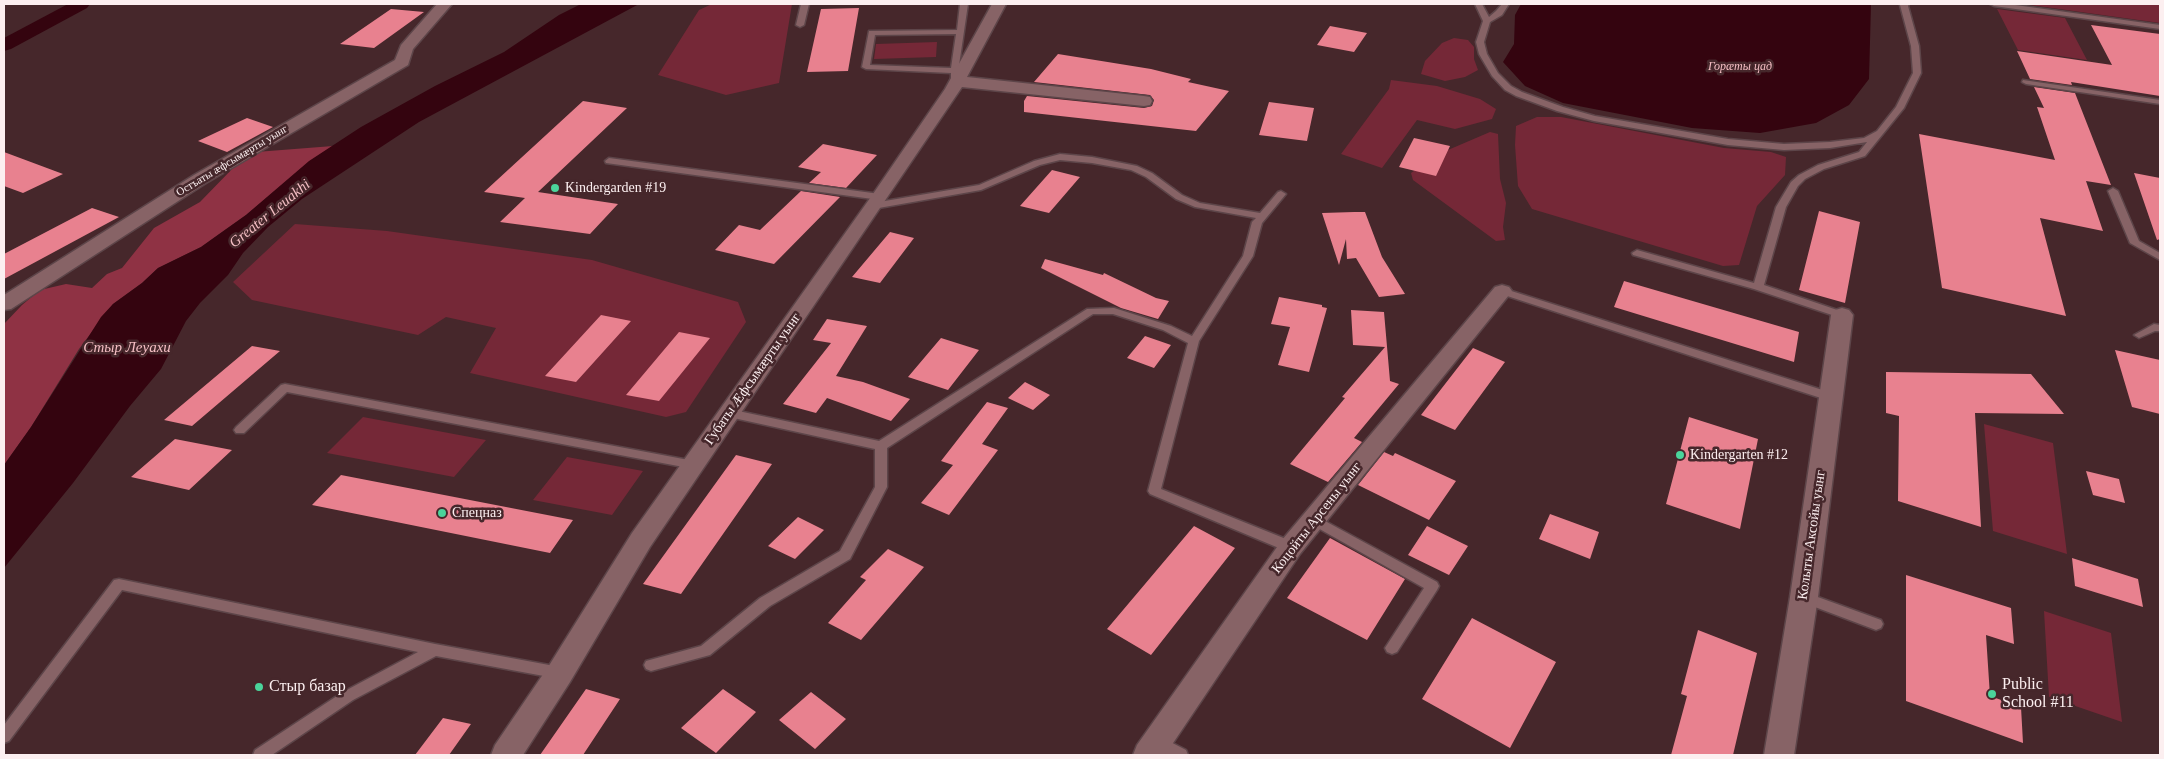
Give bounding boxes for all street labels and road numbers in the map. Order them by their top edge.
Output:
street label: Остъаты æфсымæрты уынг [174,123,290,199]
street label: Губаты Æфсымæрты уынг [701,310,805,448]
street label: Коцойты Арсены уынг [1268,459,1366,577]
street label: Колыты Аксойы уынг [1795,469,1829,601]

